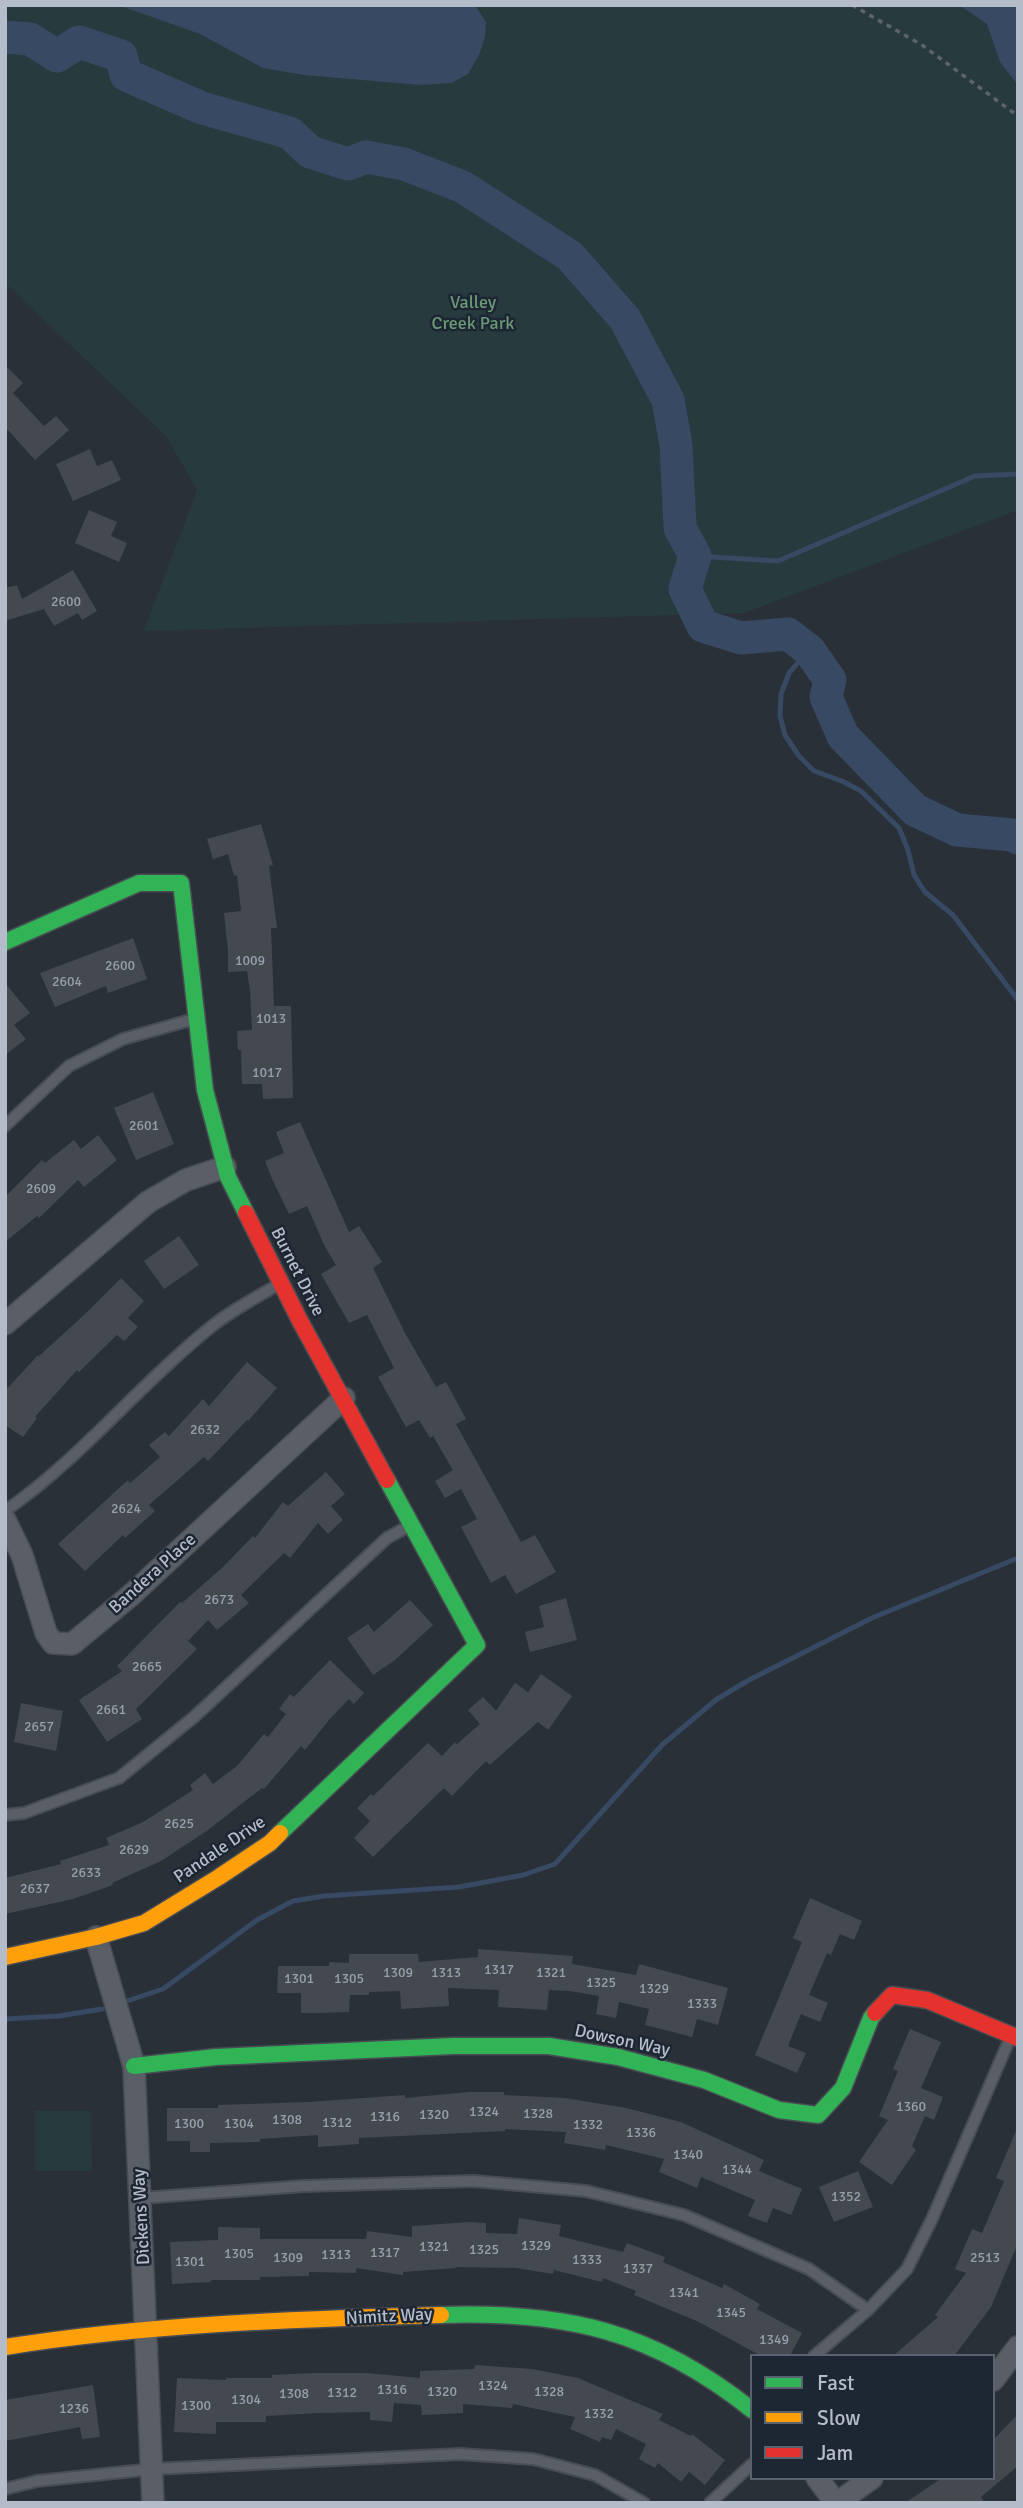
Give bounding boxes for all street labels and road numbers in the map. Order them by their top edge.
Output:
street label: Burnet Drive [265,1224,329,1320]
street label: Bandera Place [105,1529,201,1619]
street label: Pandale Drive [170,1811,270,1889]
street label: Dowson Way [572,2020,672,2062]
street label: Dickens Way [129,2168,155,2266]
street label: Nimitz Way [345,2304,433,2330]

